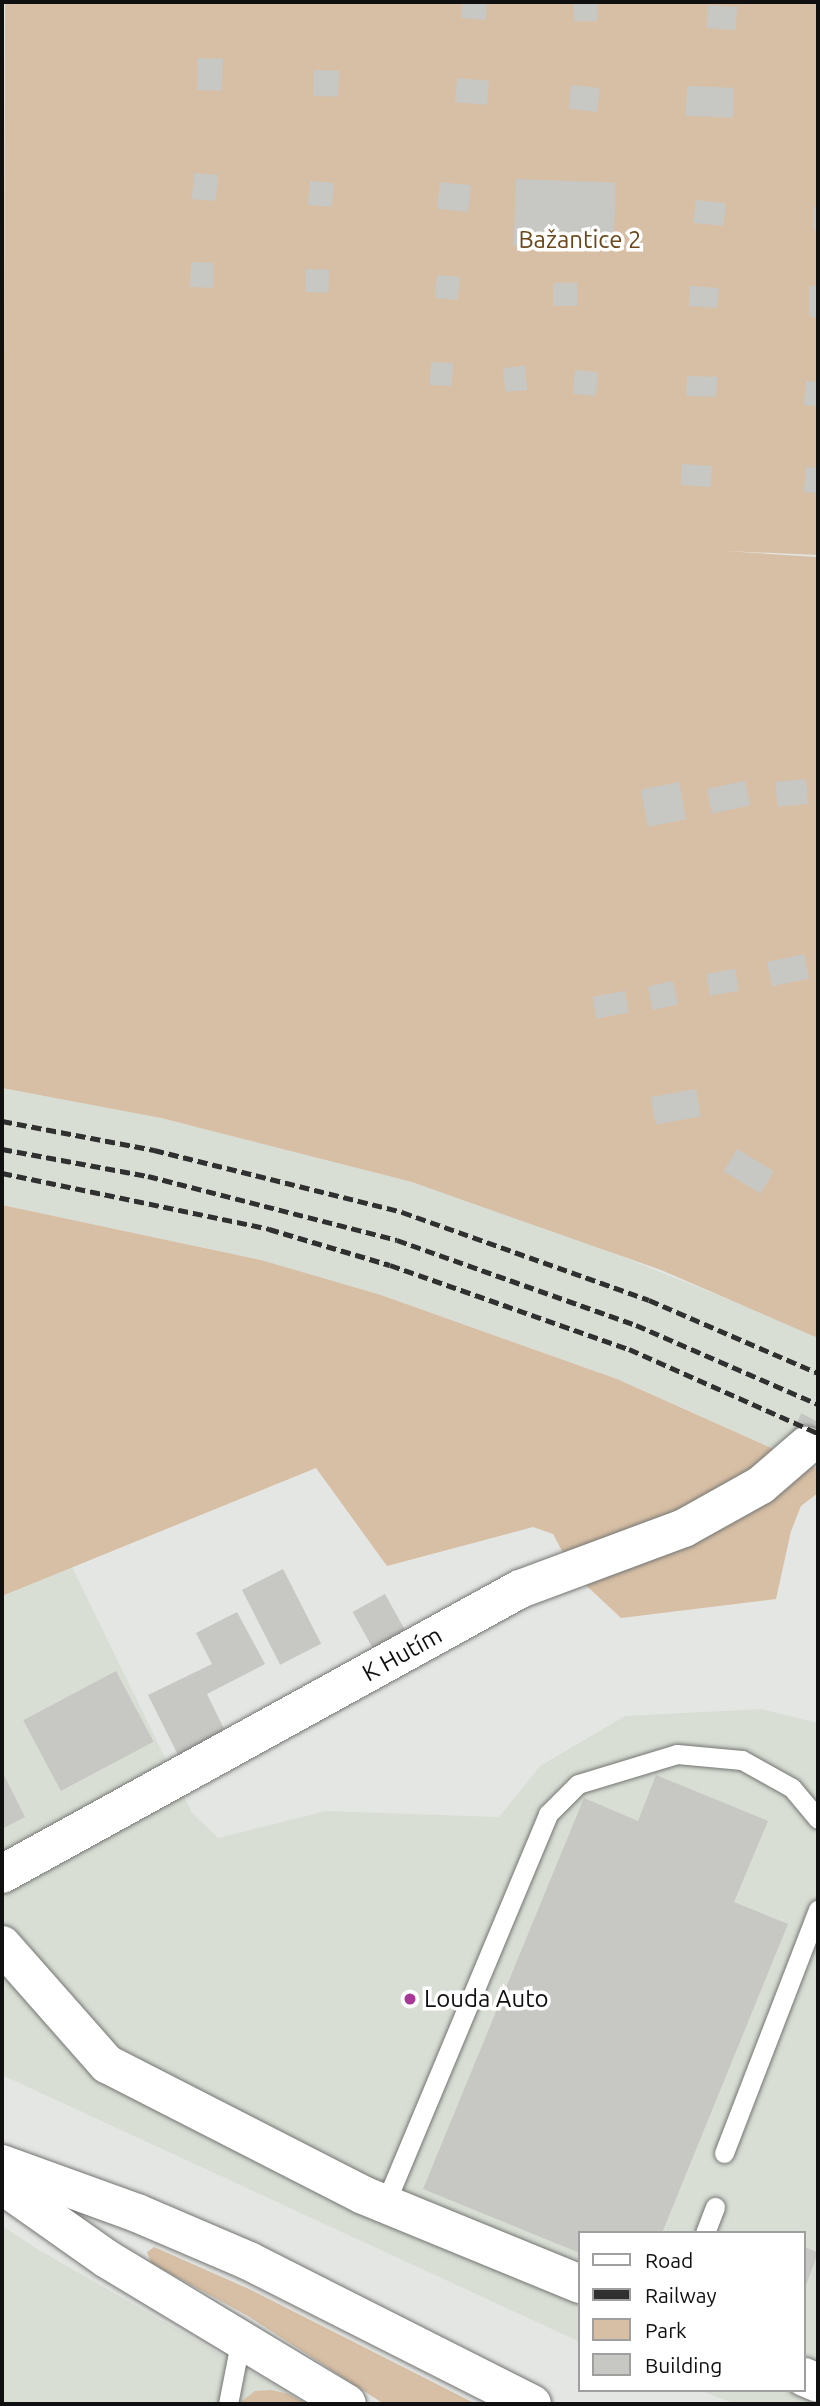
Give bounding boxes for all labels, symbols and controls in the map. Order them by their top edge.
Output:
park label: Bažantice 2 [518,226,642,254]
street label: K Hutím [357,1620,447,1688]
place label: Louda Auto [424,1985,549,2013]
marker: Louda Auto [402,1991,418,2007]
legend [578,2231,806,2392]
text: Road [645,2248,693,2272]
text: Railway [645,2283,717,2307]
text: Park [645,2318,687,2342]
text: Building [645,2353,722,2377]

